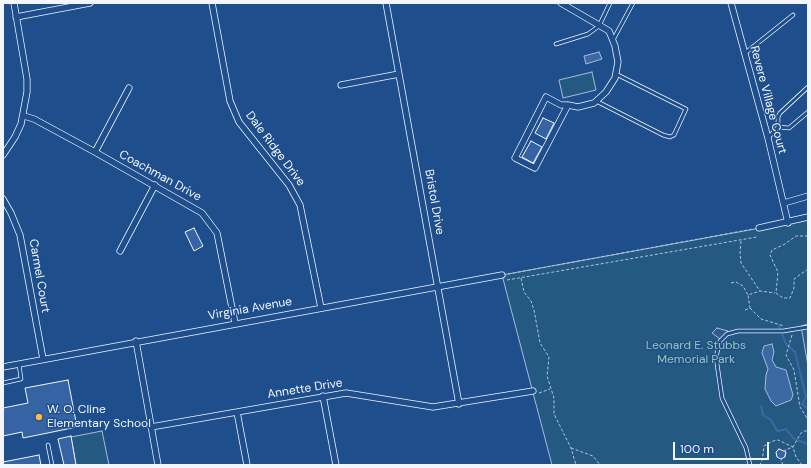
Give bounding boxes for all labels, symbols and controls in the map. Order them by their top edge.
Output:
street label: Revere Village Court [747,44,789,156]
street label: Dale Ridge Drive [242,109,308,189]
street label: Coachman Drive [116,147,204,205]
street label: Bristol Drive [421,168,447,236]
street label: Carmel Court [25,238,53,314]
street label: Virginia Avenue [207,295,293,323]
park label: Leonard E. Stubbs Memorial Park [646,339,746,367]
street label: Annette Drive [266,376,344,402]
place label: W. O. Cline Elementary School [47,403,151,431]
marker: W. O. Cline Elementary School [34,412,44,422]
scale bar [675,434,771,460]
text: 100 m [680,441,714,457]

